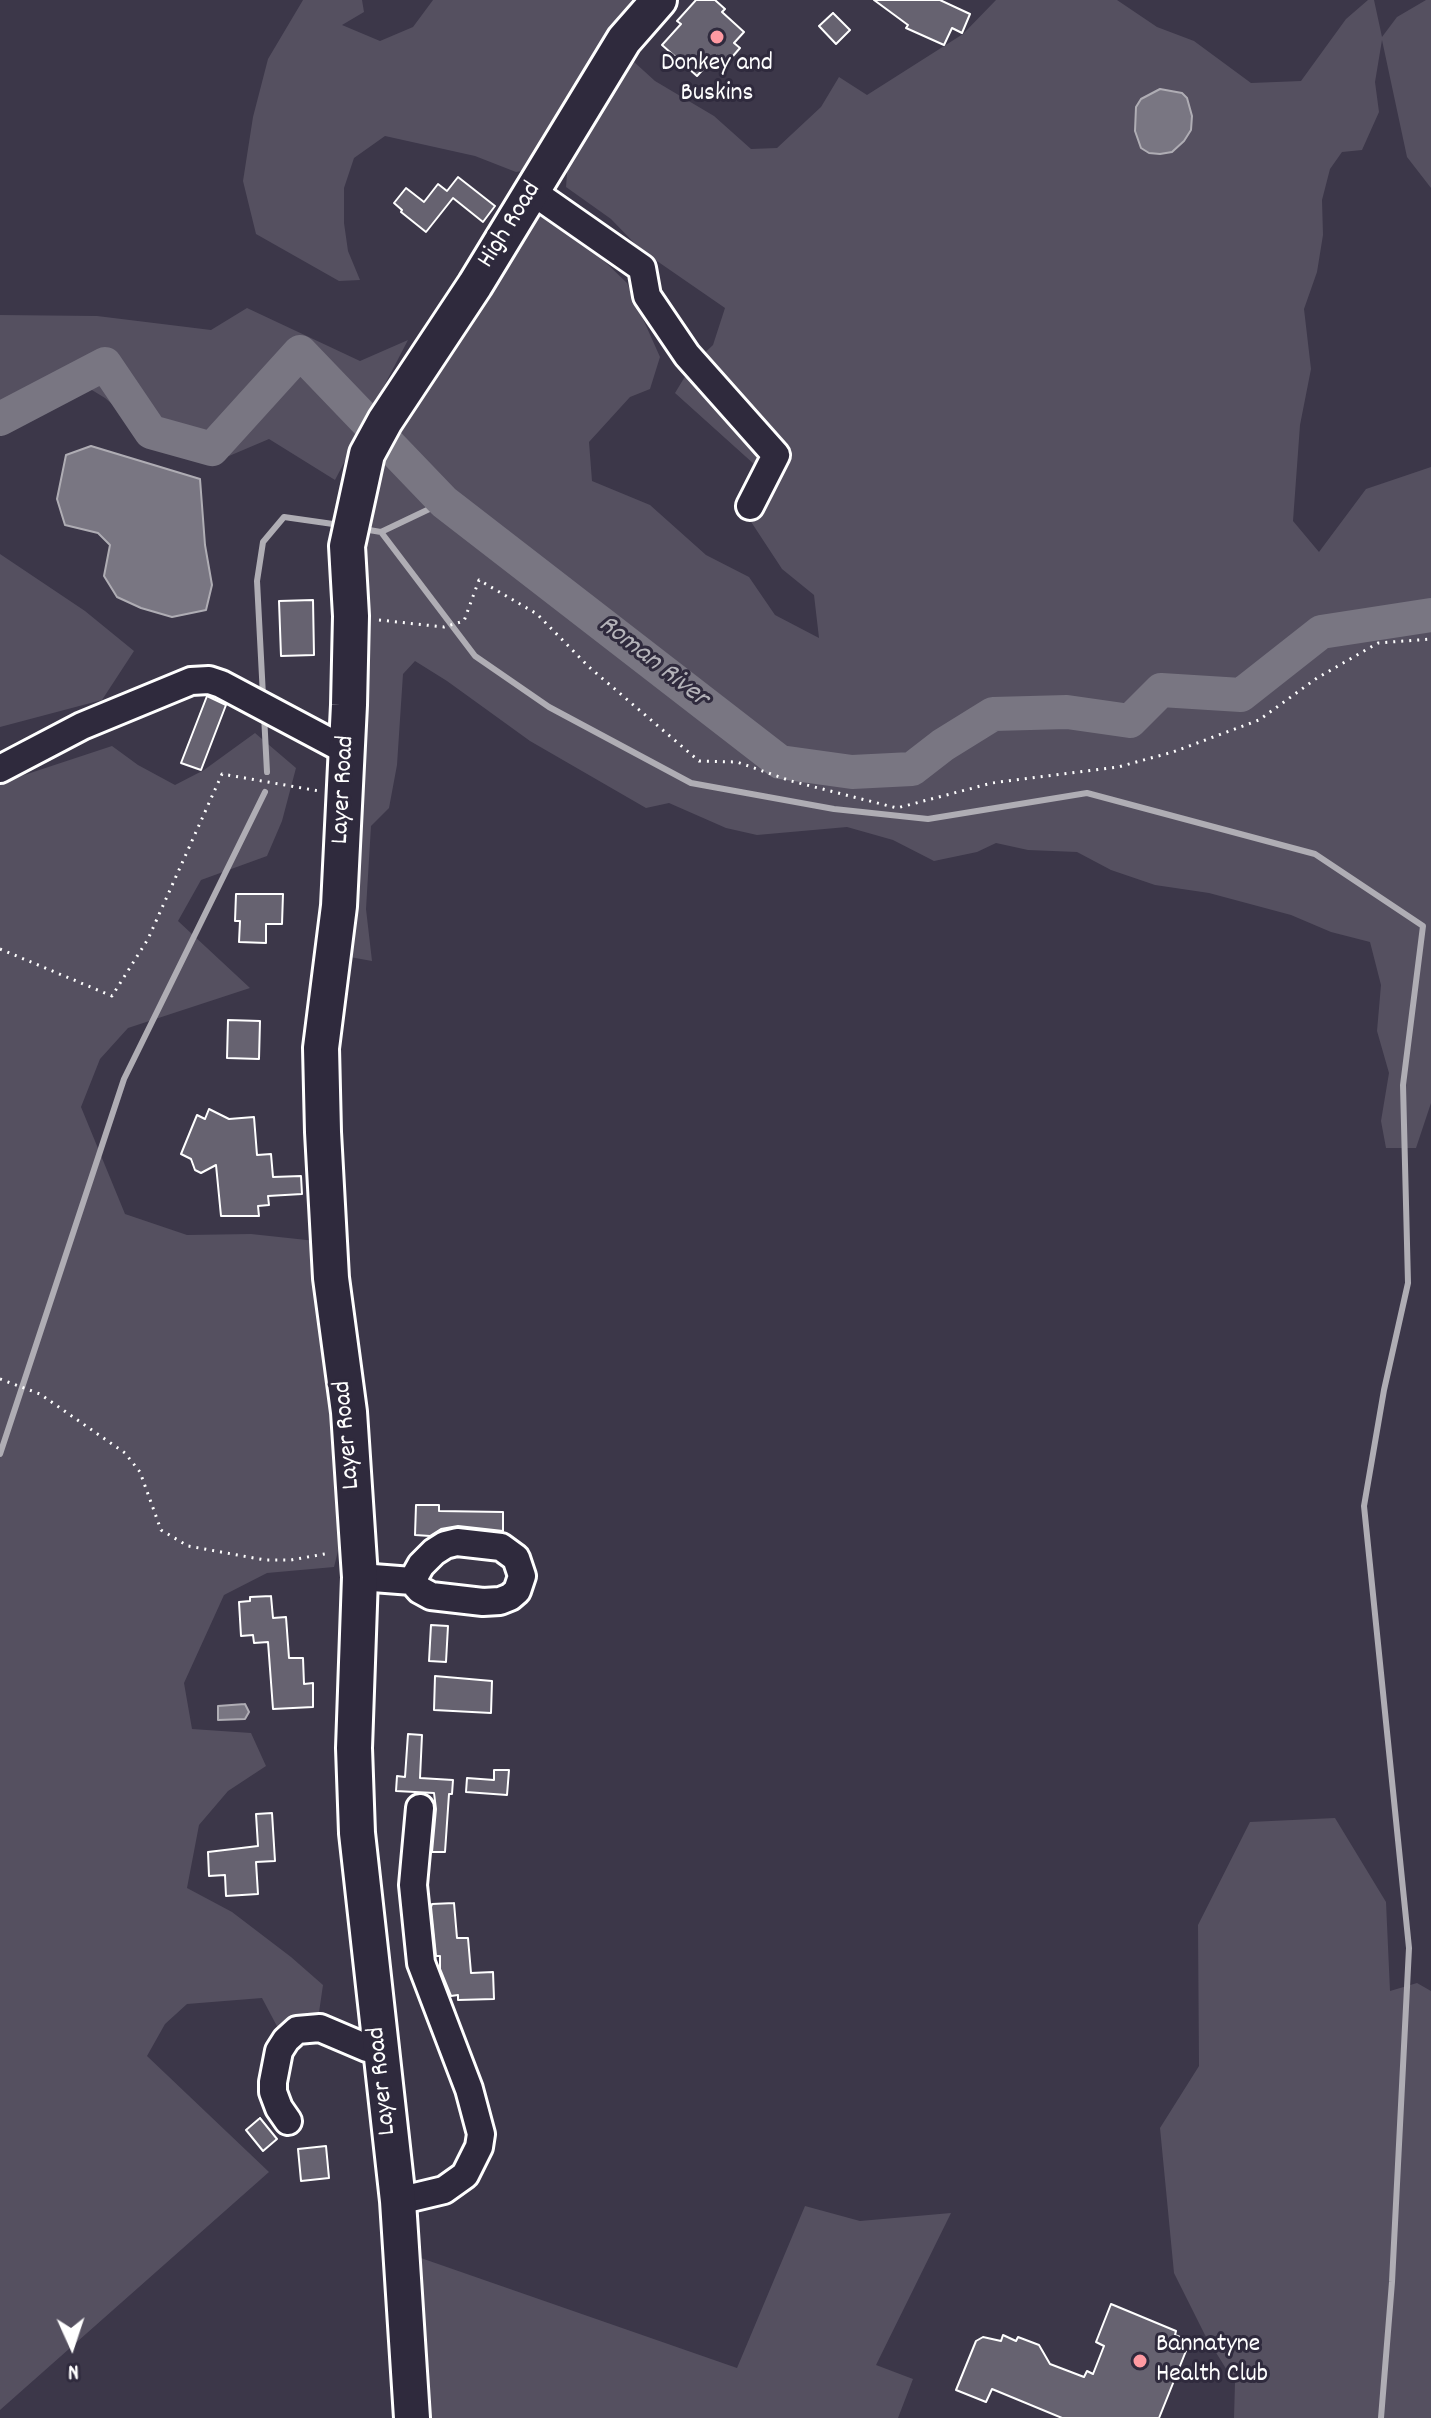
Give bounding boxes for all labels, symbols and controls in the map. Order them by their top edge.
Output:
marker: Donkey and Buskins [708,28,726,46]
place label: Donkey and Buskins [661,49,773,110]
street label: High Road [472,177,550,275]
water label: Roman River [590,609,714,717]
street label: Layer Road [327,735,363,845]
street label: Layer Road [329,1379,369,1491]
street label: Layer Road [363,2025,405,2137]
north arrow [32,2306,112,2386]
place label: Bannatyne Health Club [1156,2330,1268,2392]
marker: Bannatyne Health Club [1131,2352,1149,2370]
text: N [67,2355,80,2386]

